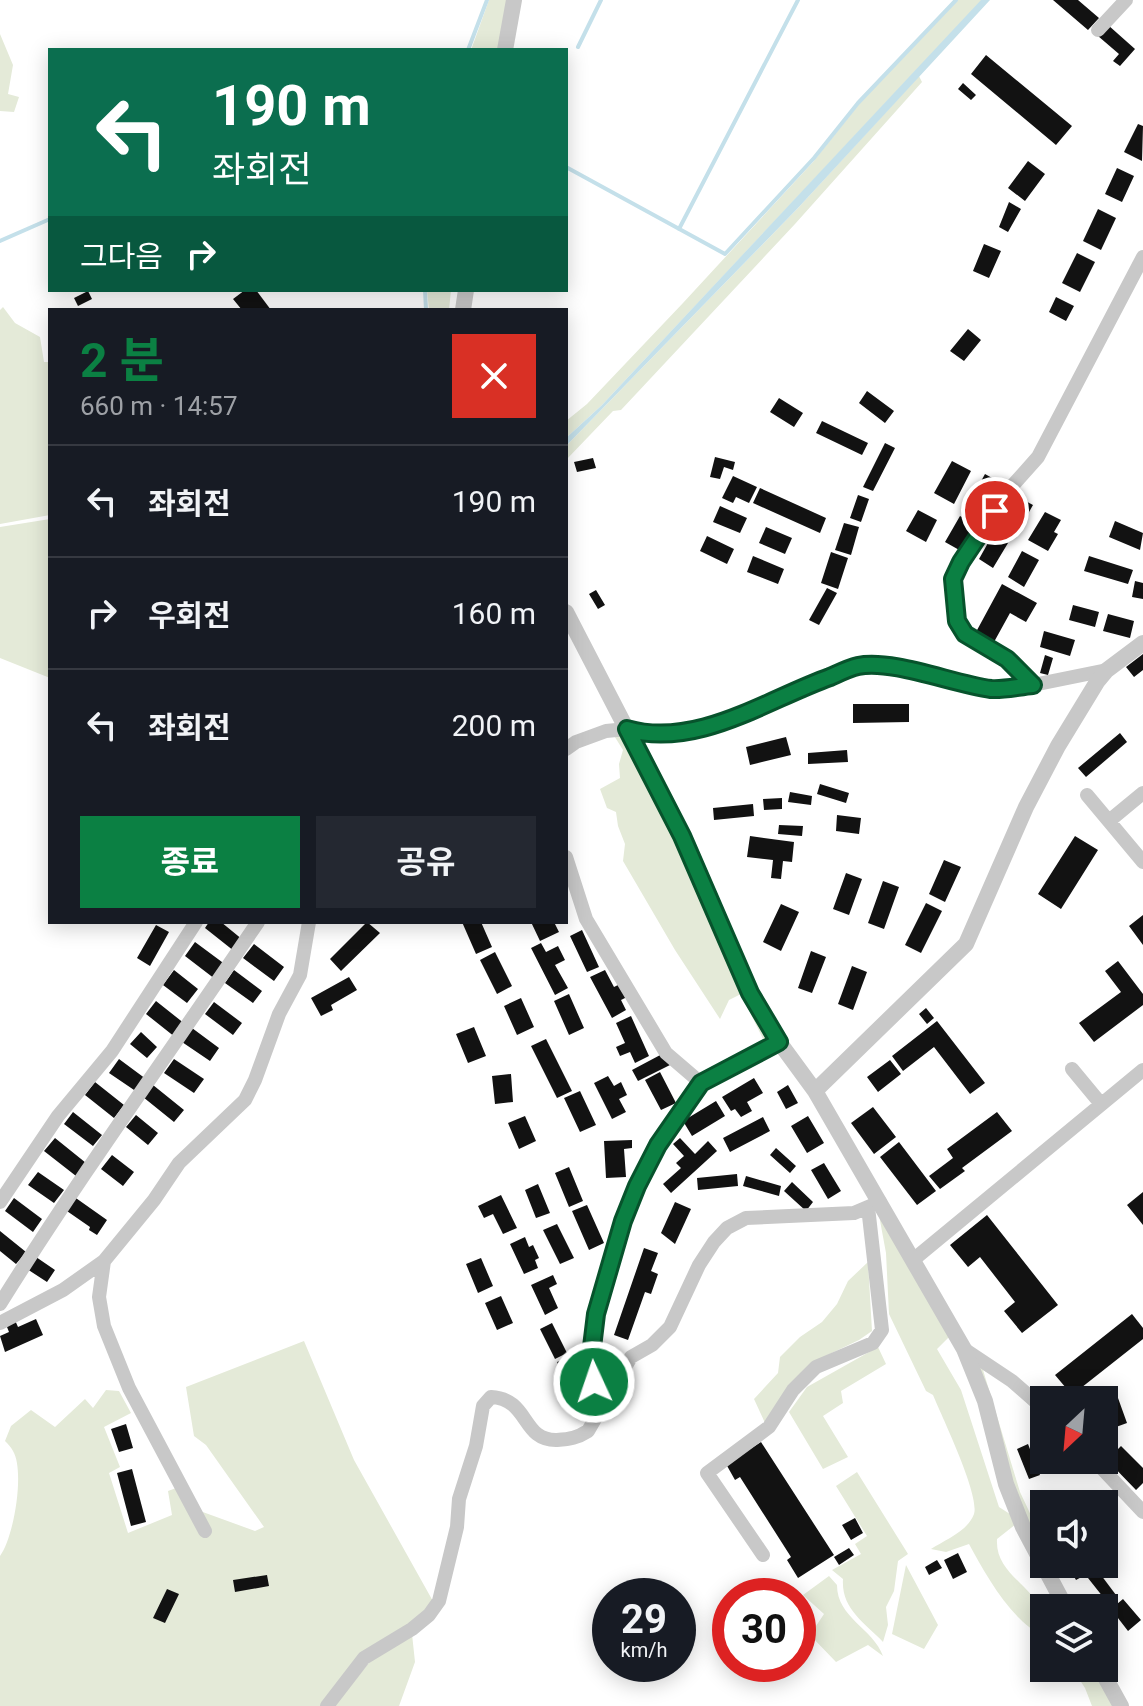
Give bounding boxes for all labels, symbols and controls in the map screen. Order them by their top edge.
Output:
text: 190 m [212,73,371,139]
icon: left [80,80,184,184]
text: 좌회전 [212,149,311,191]
icon: right [179,232,223,276]
text: 그다음 [80,239,163,274]
text: 2 분 [80,332,164,389]
button: close [452,334,536,418]
text: 660 m · 14:57 [80,391,238,421]
pin [961,477,1029,545]
icon: left [80,479,124,523]
text: 190 m [452,484,536,519]
text: 좌회전 [148,486,231,521]
icon: arrive [973,489,1017,533]
icon: right [80,591,124,635]
text: 160 m [452,596,536,631]
text: 우회전 [148,598,231,633]
icon: left [80,703,124,747]
text: 200 m [452,708,536,743]
text: 좌회전 [148,710,231,745]
button: 종료 [80,816,300,908]
button: 공유 [316,816,536,908]
position arrow [552,1340,636,1424]
north arrow [1030,1386,1118,1474]
map controls [1030,1386,1118,1682]
button: sound [1030,1490,1118,1578]
speed limit sign: 30 [712,1578,816,1682]
button: layers [1030,1594,1118,1682]
text: 29 [621,1596,667,1643]
text: km/h [621,1638,667,1662]

